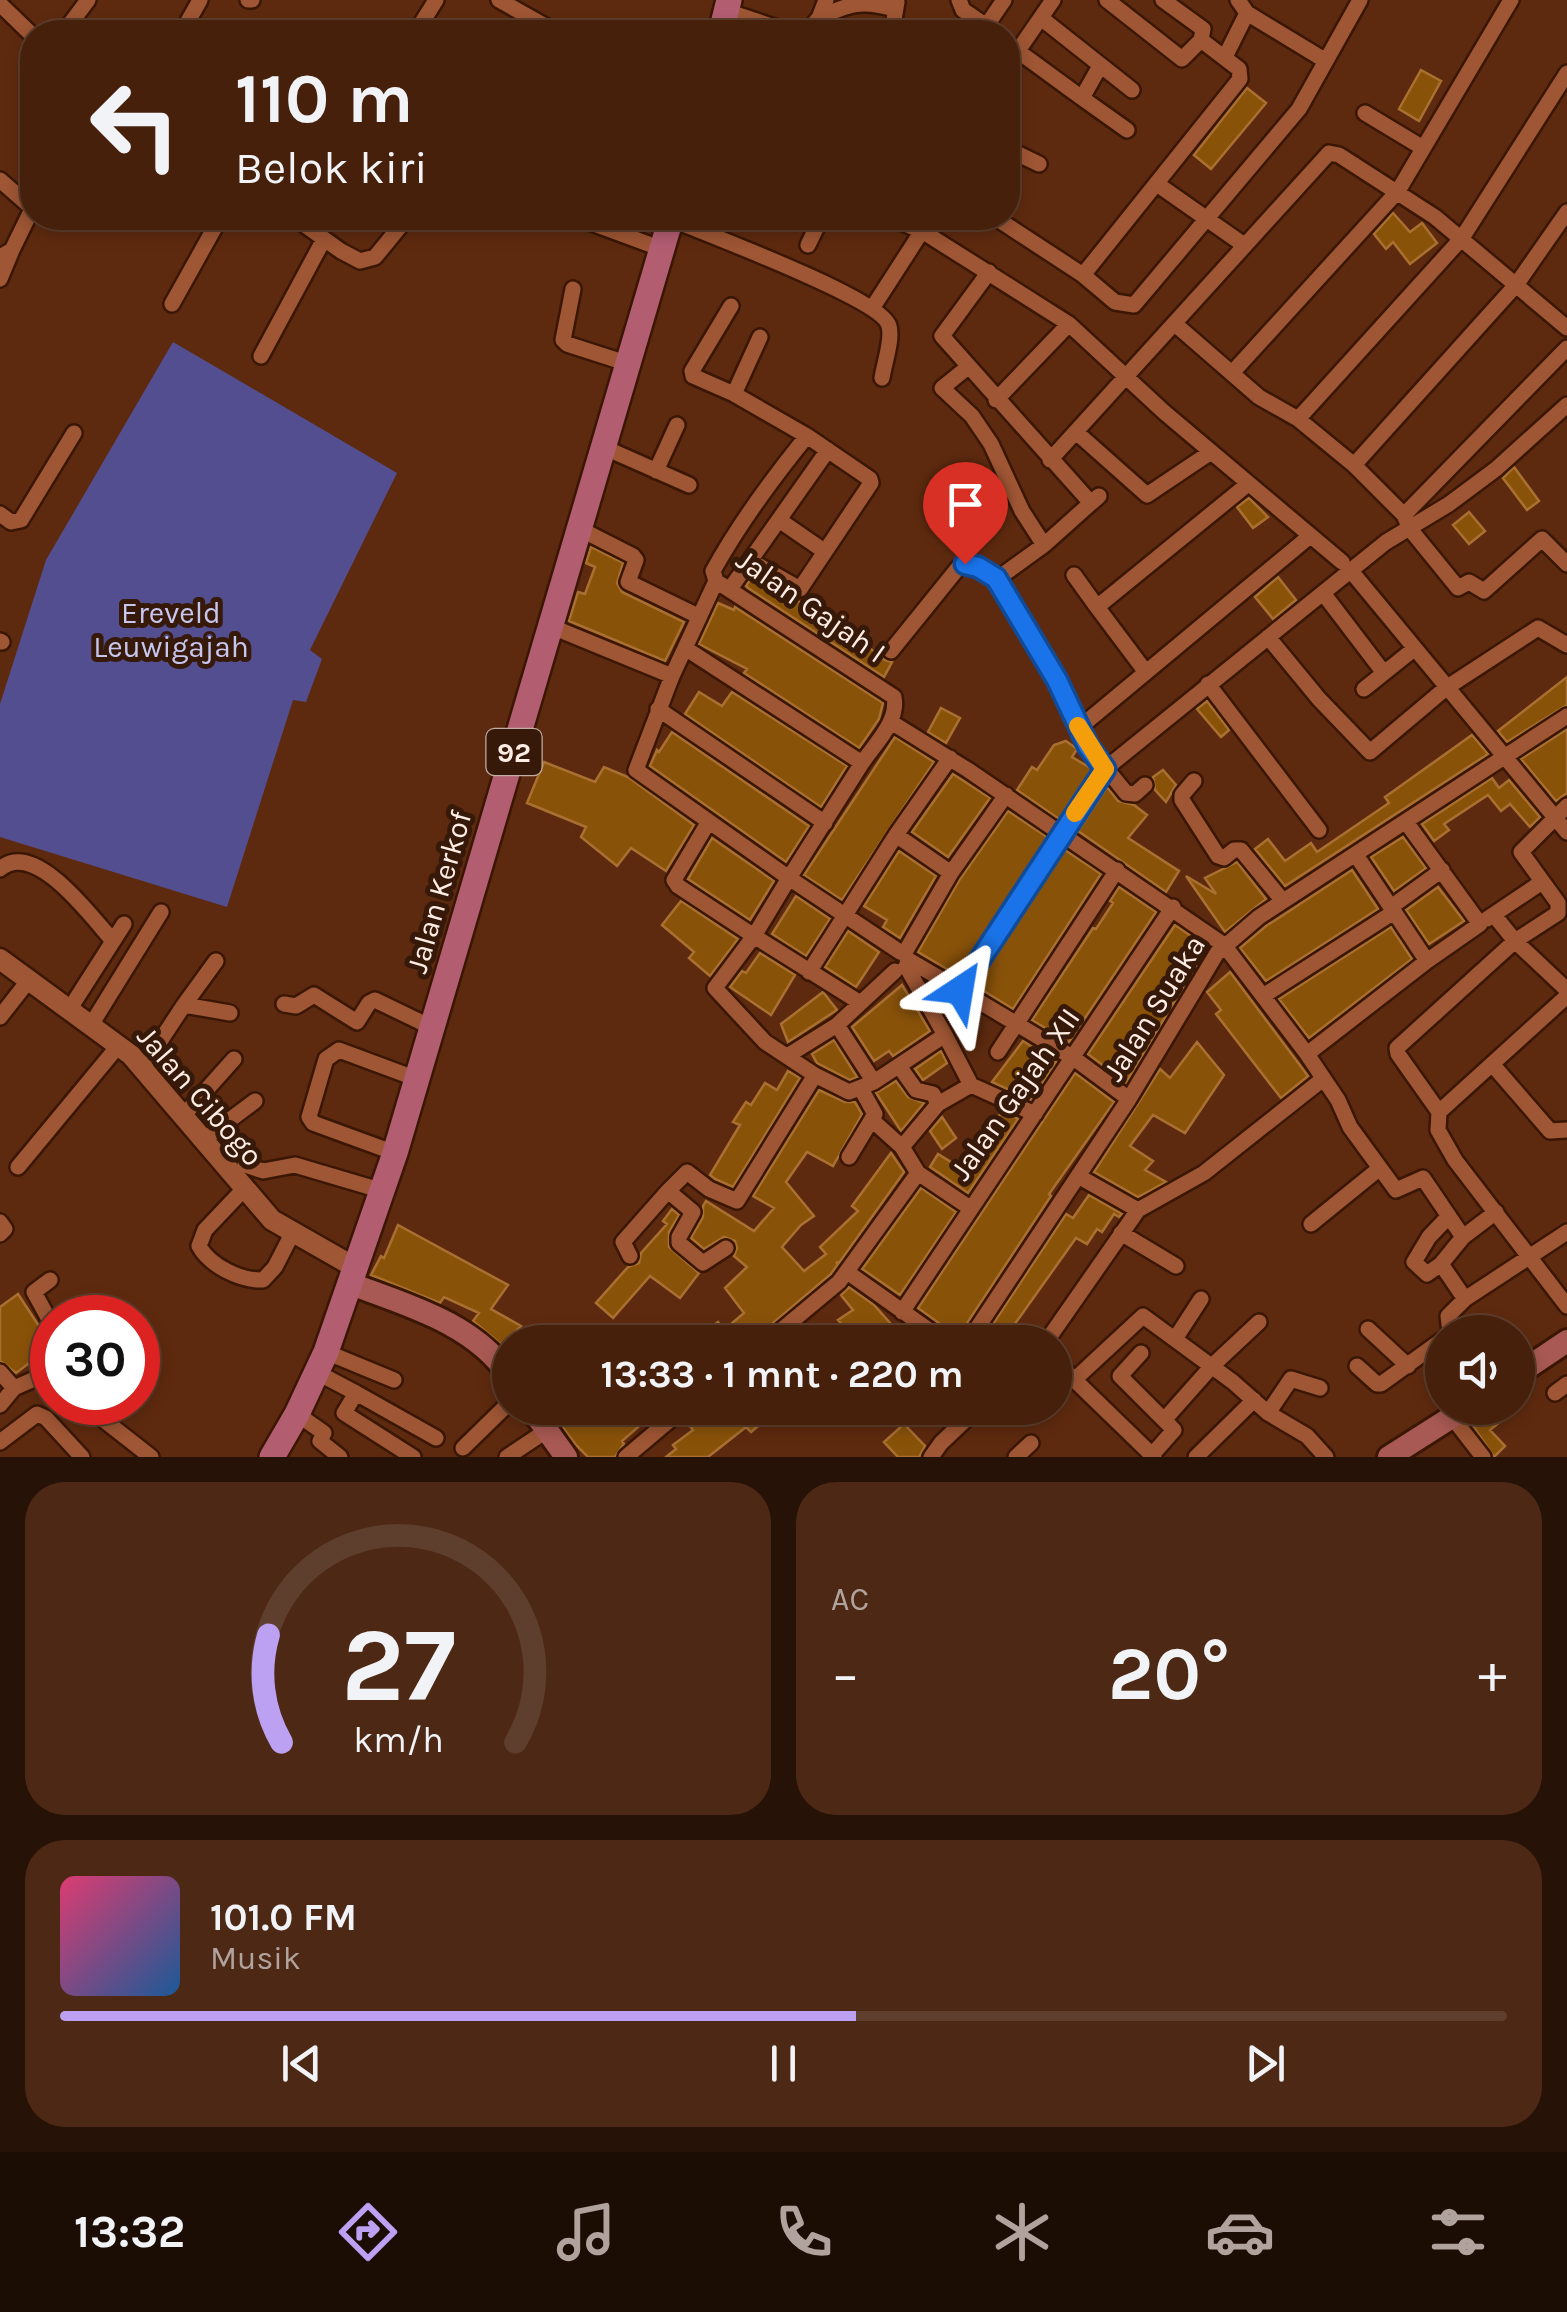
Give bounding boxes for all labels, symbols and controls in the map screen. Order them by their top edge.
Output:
text: 110 m [235,58,413,140]
icon: left [70,60,200,190]
text: Belok kiri [235,142,428,194]
pin [923,462,1008,565]
icon: arrive [938,477,993,532]
street label: Jalan Gajah I [729,541,893,671]
park label: Ereveld Leuwigajah [93,595,249,665]
road number: 92 [486,729,542,775]
street label: Jalan Kerkof [399,806,479,977]
street label: Jalan Suaka [1095,928,1213,1088]
position arrow [908,938,1012,1042]
street label: Jalan Gajah XII [942,1001,1088,1187]
street label: Jalan Cibogo [129,1019,271,1173]
speed limit sign: 30 [30,1295,160,1425]
map controls [1425,1315,1535,1425]
button: sound [1425,1315,1535,1425]
text: 13:33 · 1 mnt · 220 m [600,1352,964,1397]
text: AC [831,1581,869,1618]
text: 27 [341,1605,455,1726]
text: 20° [1108,1630,1230,1718]
text: − [831,1642,860,1706]
text: + [1478,1642,1507,1706]
text: km/h [353,1719,443,1761]
text: 101.0 FM [210,1895,357,1940]
text: Musik [210,1940,301,1977]
icon: previous [274,2036,329,2091]
icon: pause [756,2036,811,2091]
icon: next [1238,2036,1293,2091]
icon: directions [333,2197,403,2267]
icon: music [551,2197,621,2267]
icon: phone [769,2197,839,2267]
icon: climate [987,2197,1057,2267]
icon: car [1205,2197,1275,2267]
icon: filters [1423,2197,1493,2267]
text: 13:32 [74,2206,185,2258]

